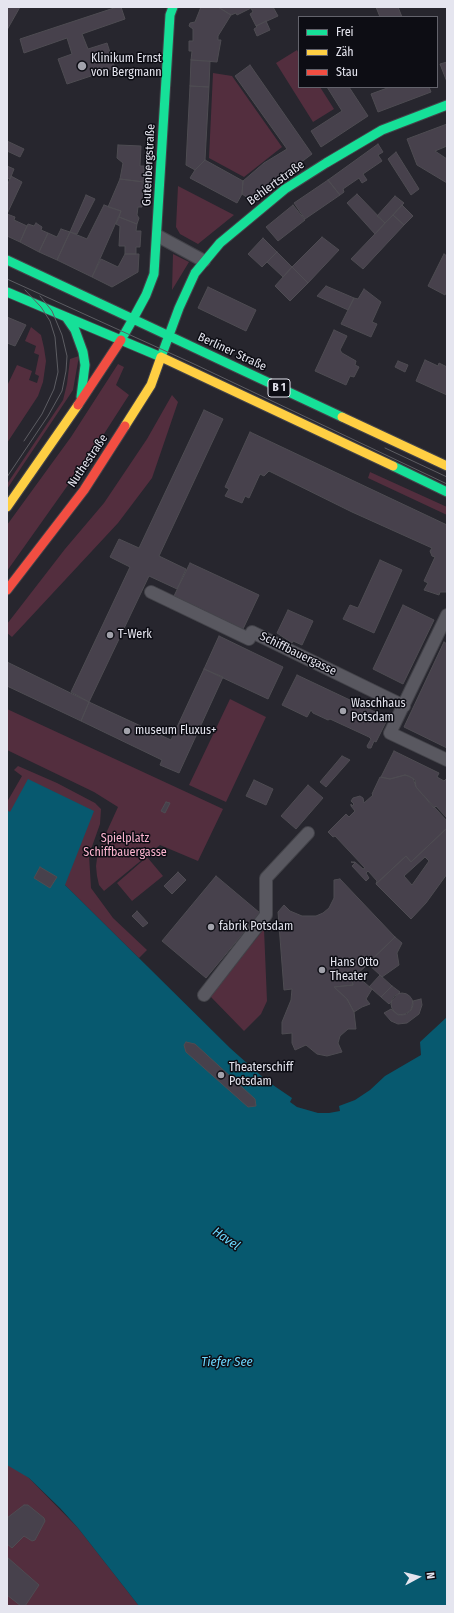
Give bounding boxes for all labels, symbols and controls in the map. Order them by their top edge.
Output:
legend [298,16,438,88]
text: Frei [336,25,354,39]
text: Zäh [336,45,354,59]
place label: Klinikum Ernst von Bergmann [91,52,162,80]
marker: Klinikum Ernst von Bergmann [76,60,88,72]
text: Stau [336,65,358,79]
street label: Gutenbergstraße [140,124,158,206]
street label: Behlertstraße [245,157,307,209]
street label: Berliner Straße [195,330,269,374]
road number: B 1 [268,379,290,397]
street label: Nuthestraße [65,432,111,490]
place label: T-Werk [118,628,152,642]
street label: Schiffbauergasse [257,629,339,679]
marker: T-Werk [105,630,115,640]
place label: Waschhaus Potsdam [351,697,406,725]
marker: Waschhaus Potsdam [338,706,348,716]
place label: museum Fluxus+ [135,724,216,738]
marker: museum Fluxus+ [122,726,132,736]
park label: Spielplatz Schiffbauergasse [83,832,167,860]
place label: fabrik Potsdam [219,920,293,934]
marker: fabrik Potsdam [206,922,216,932]
place label: Hans Otto Theater [330,956,379,984]
marker: Hans Otto Theater [317,965,327,975]
place label: Theaterschiff Potsdam [229,1061,293,1089]
marker: Theaterschiff Potsdam [216,1070,226,1080]
water label: Havel [209,1224,243,1254]
water label: Tiefer See [201,1354,253,1370]
north arrow [398,1557,438,1597]
text: N [424,1571,437,1580]

